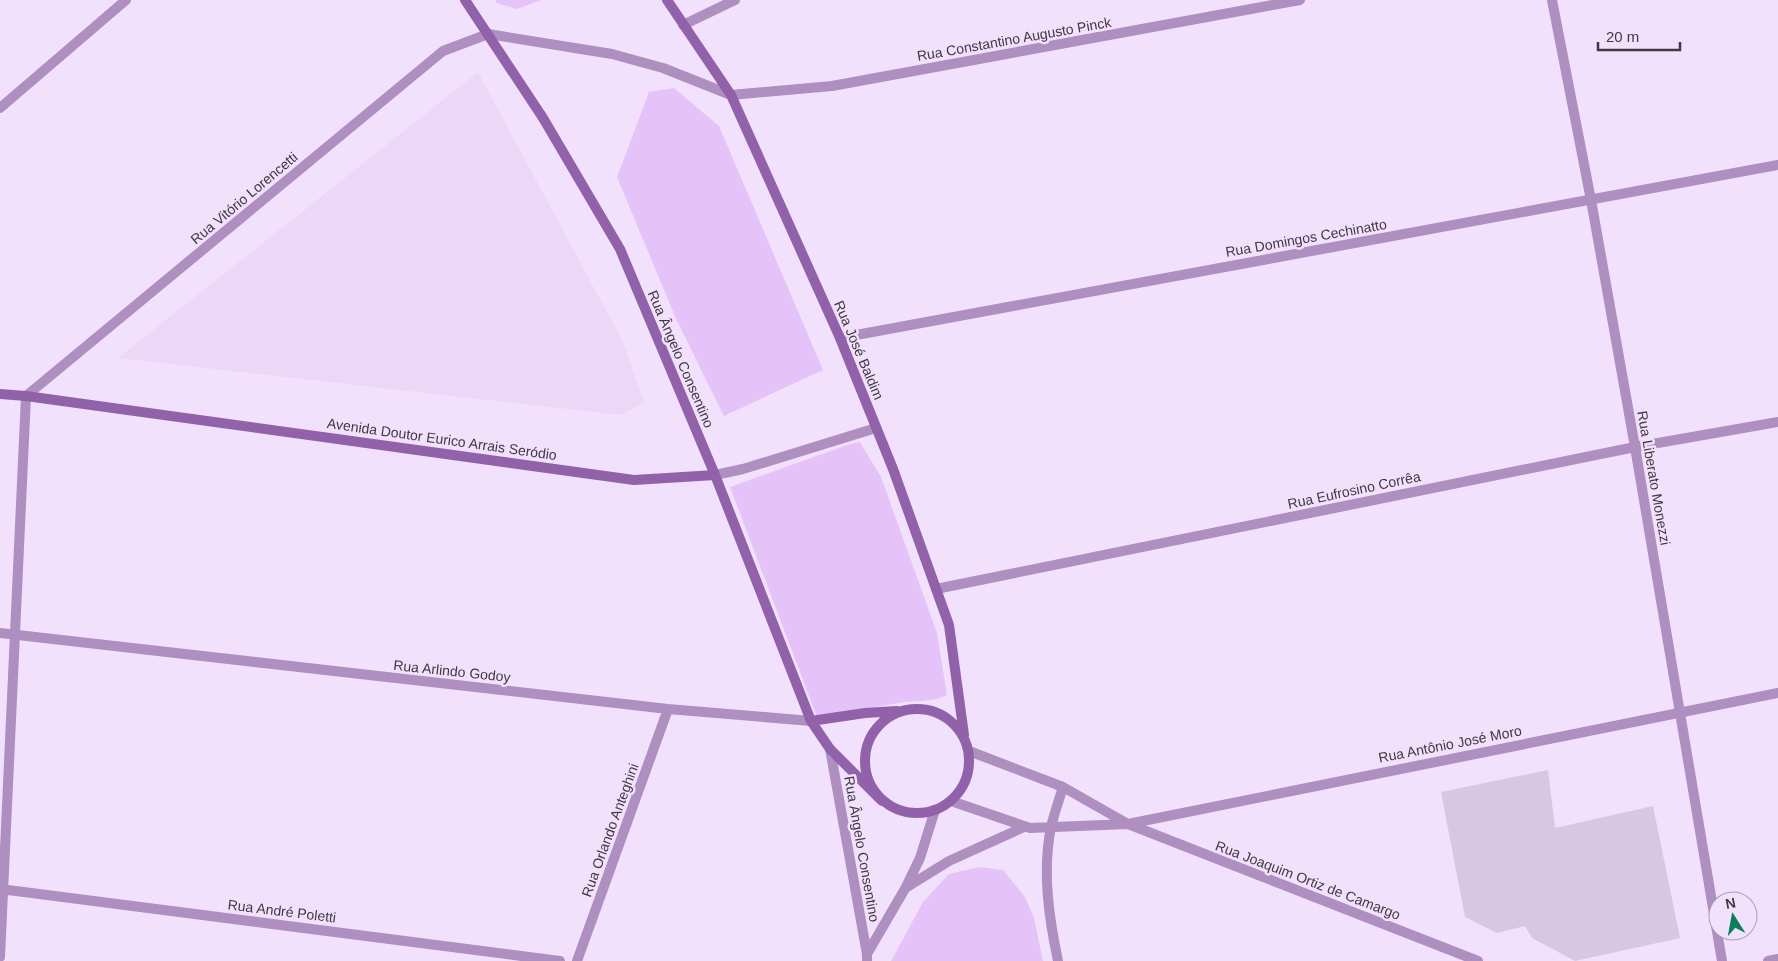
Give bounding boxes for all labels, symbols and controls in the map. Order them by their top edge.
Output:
street label: Rua Constantino Augusto Pinck [916,14,1113,64]
scale bar [1598,20,1680,52]
text: 20 m [1606,28,1639,45]
street label: Rua Vitório Lorencetti [187,149,301,247]
street label: Rua Domingos Cechinatto [1224,216,1388,260]
street label: Rua Ângelo Consentino [645,288,717,430]
street label: Rua José Baldim [831,298,887,402]
street label: Rua Liberato Monezzi [1634,410,1674,546]
street label: Avenida Doutor Eurico Arrais Seródio [326,415,558,463]
street label: Rua Eufrosino Corrêa [1286,468,1422,512]
street label: Rua Arlindo Godoy [393,657,511,685]
street label: Rua Antônio José Moro [1377,722,1523,766]
street label: Rua Orlando Anteghini [578,761,642,899]
street label: Rua Ângelo Consentino [841,775,883,923]
street label: Rua Joaquim Ortiz de Camargo [1213,837,1403,923]
north arrow [1708,891,1758,941]
text: N [1724,894,1737,912]
street label: Rua André Poletti [227,896,337,926]

